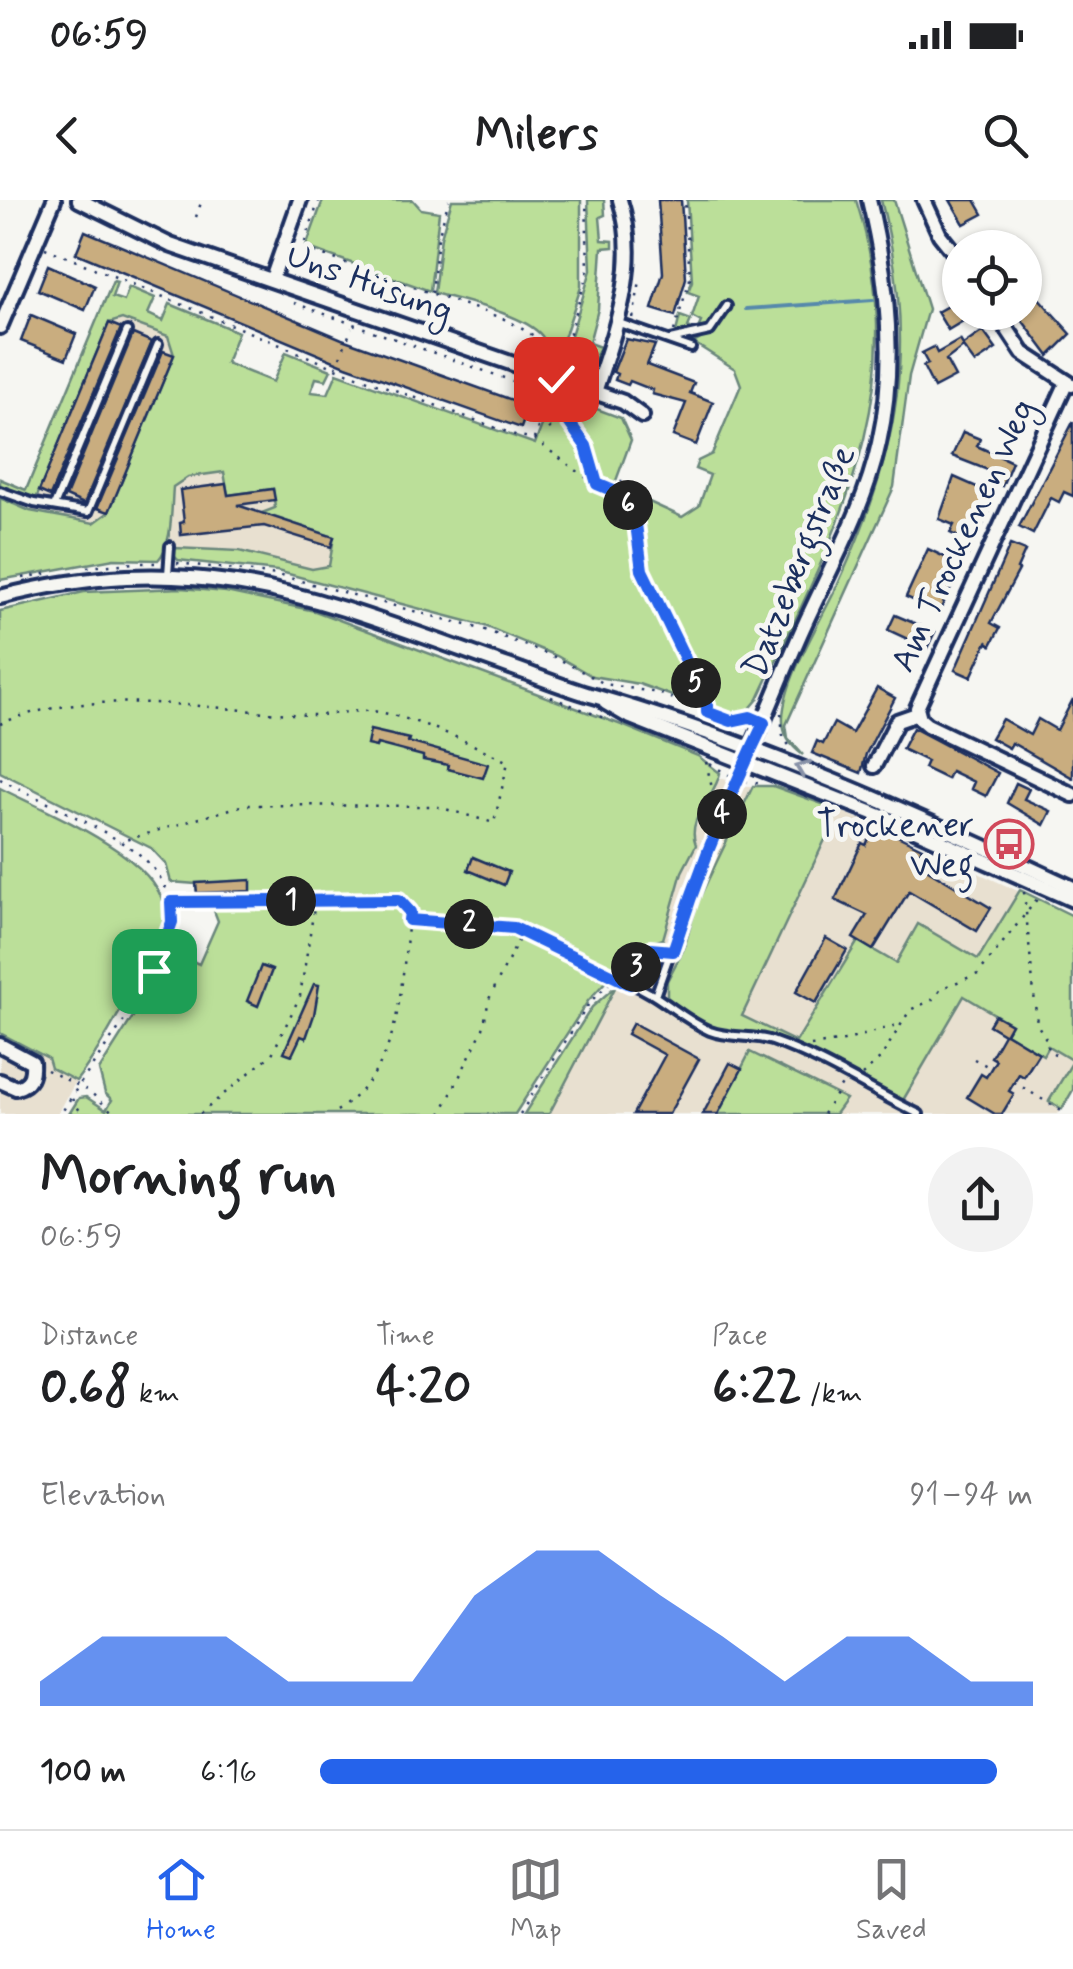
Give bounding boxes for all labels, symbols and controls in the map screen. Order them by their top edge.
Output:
text: 06:59 [50,11,148,60]
text: Milers [475,106,598,165]
icon: back [40,108,95,163]
icon: search [978,108,1033,163]
map controls [942,230,1042,330]
button: locate [942,230,1042,330]
street label: Uns Hüsung [279,233,459,338]
pin [514,337,599,422]
icon: check [529,352,584,407]
street label: Am Trockenen Weg [880,392,1050,681]
street label: Datzebergstraße [733,439,871,686]
pin: 6 [603,480,653,530]
text: 6 [621,486,635,523]
pin: 5 [671,658,721,708]
text: 5 [688,664,704,701]
one-way arrow [794,760,811,780]
pin: 4 [697,789,747,839]
text: 4 [714,795,730,832]
place label: Trockener Weg [817,803,974,893]
bus stop icon: Trockener Weg [983,818,1035,870]
pin: 1 [266,876,316,926]
text: 1 [285,882,297,919]
pin: 2 [444,899,494,949]
text: 2 [462,905,476,942]
pin [112,929,197,1014]
pin: 3 [611,942,661,992]
icon: arrive [127,944,182,999]
text: 3 [630,948,642,985]
text: Morning run [40,1142,337,1214]
button: share [928,1147,1033,1252]
text: 06:59 [40,1216,122,1258]
text: Distance [40,1318,138,1355]
text: Time [376,1318,435,1355]
text: Pace [712,1318,768,1355]
text: 0.68 [40,1355,131,1421]
text: 4:20 [376,1355,472,1421]
text: 6:22 [712,1355,802,1421]
text: km [131,1376,180,1413]
text: /km [802,1376,862,1413]
text: Elevation [40,1474,166,1516]
text: 91–94 m [910,1474,1033,1516]
text: 100 m [40,1751,126,1793]
text: 6:16 [200,1751,257,1793]
tab: Home [146,1852,216,1949]
tab: Map [508,1852,563,1949]
tab: Saved [856,1852,927,1949]

